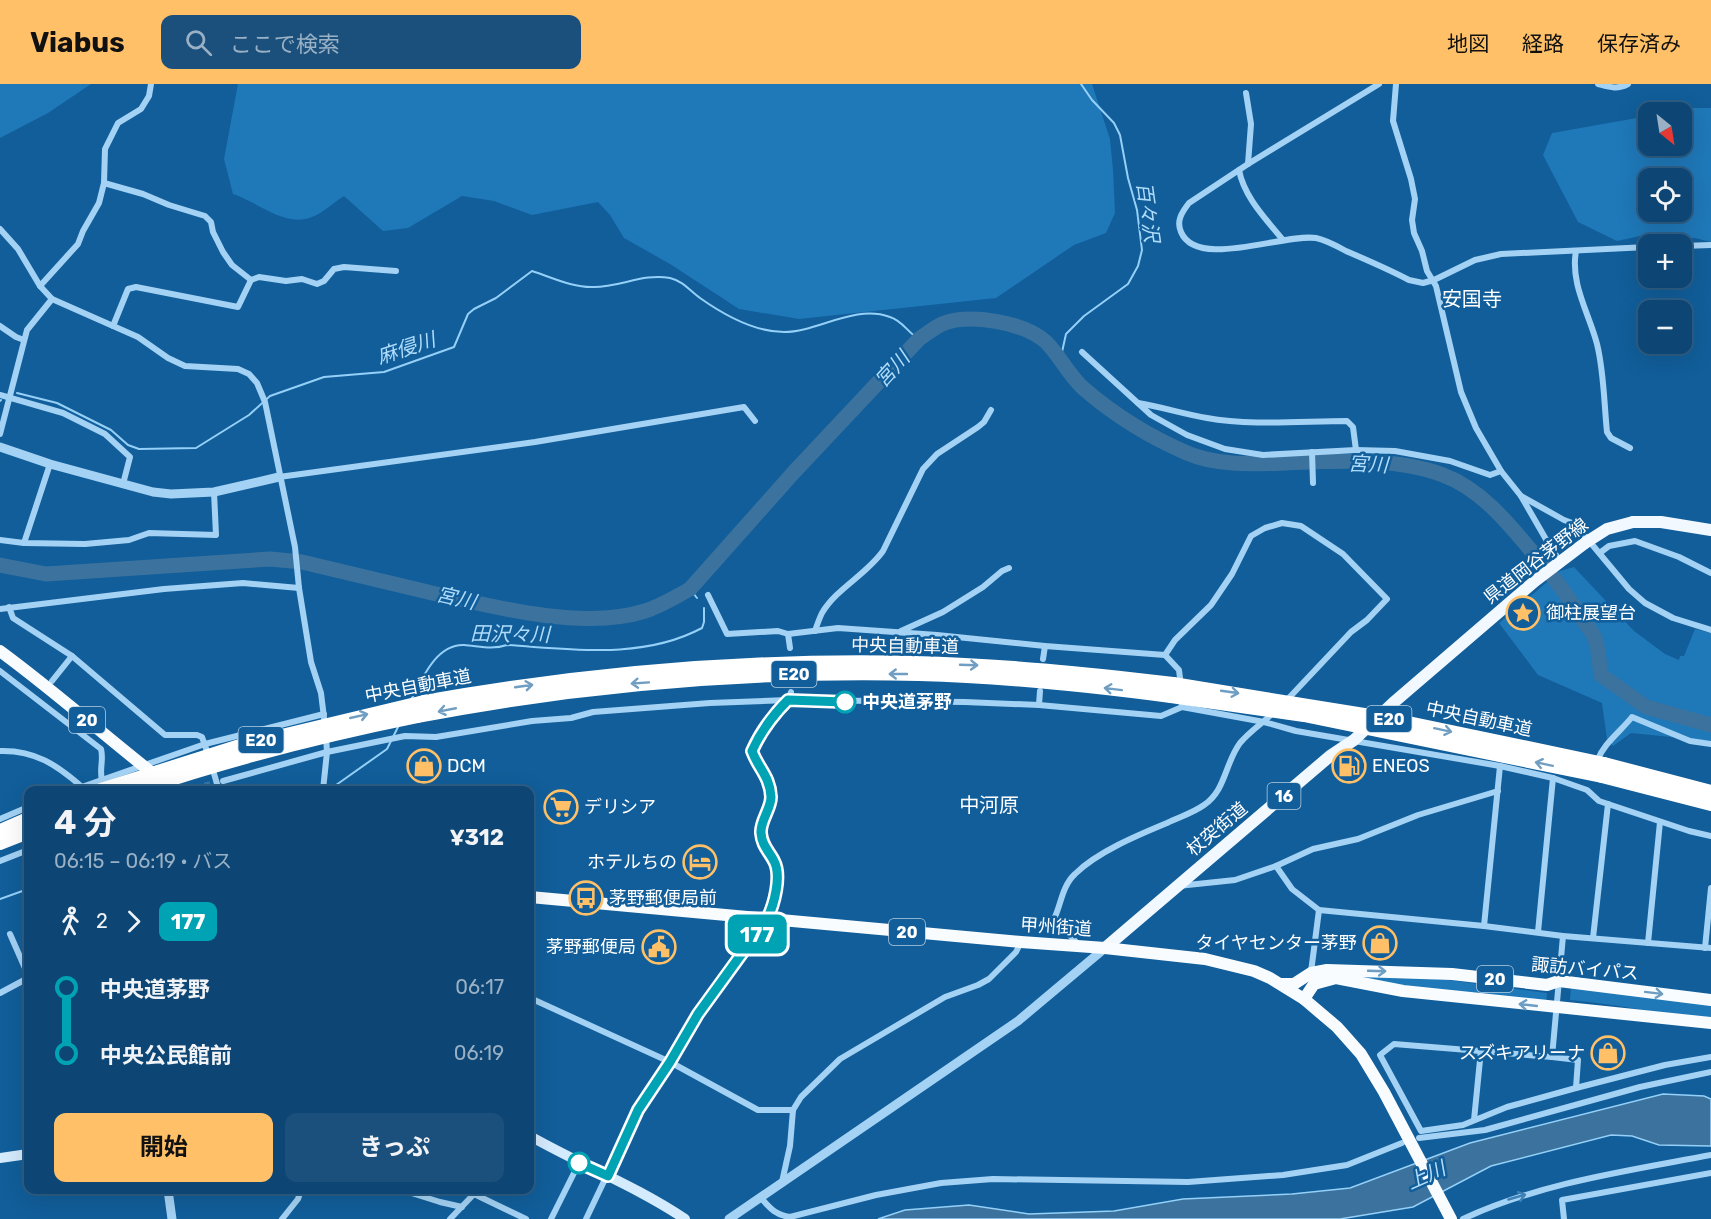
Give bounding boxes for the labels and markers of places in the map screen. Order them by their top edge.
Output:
place icon: 御柱展望台 [1505,595,1541,631]
place label: 御柱展望台 [1546,602,1636,624]
marker: 中央道茅野 [834,691,856,713]
place label: 中央道茅野 [862,691,952,713]
shop icon: DCM [406,748,442,784]
fuel station icon: ENEOS [1331,748,1367,784]
place label: DCM [447,755,486,777]
place label: ENEOS [1372,755,1430,777]
supermarket icon: デリシア [543,789,579,825]
place label: デリシア [584,796,656,818]
hotel icon: ホテルちの [682,844,718,880]
place label: ホテルちの [587,851,677,873]
bus stop icon: 茅野郵便局前 [568,880,604,916]
place label: 茅野郵便局前 [609,887,717,909]
shop icon: タイヤセンター茅野 [1362,925,1398,961]
public building icon: 茅野郵便局 [641,929,677,965]
place label: タイヤセンター茅野 [1196,932,1357,954]
place label: 茅野郵便局 [546,936,636,958]
shop icon: スズキアリーナ [1590,1035,1626,1071]
place label: スズキアリーナ [1459,1042,1585,1064]
unlabelled marker [568,1152,590,1174]

